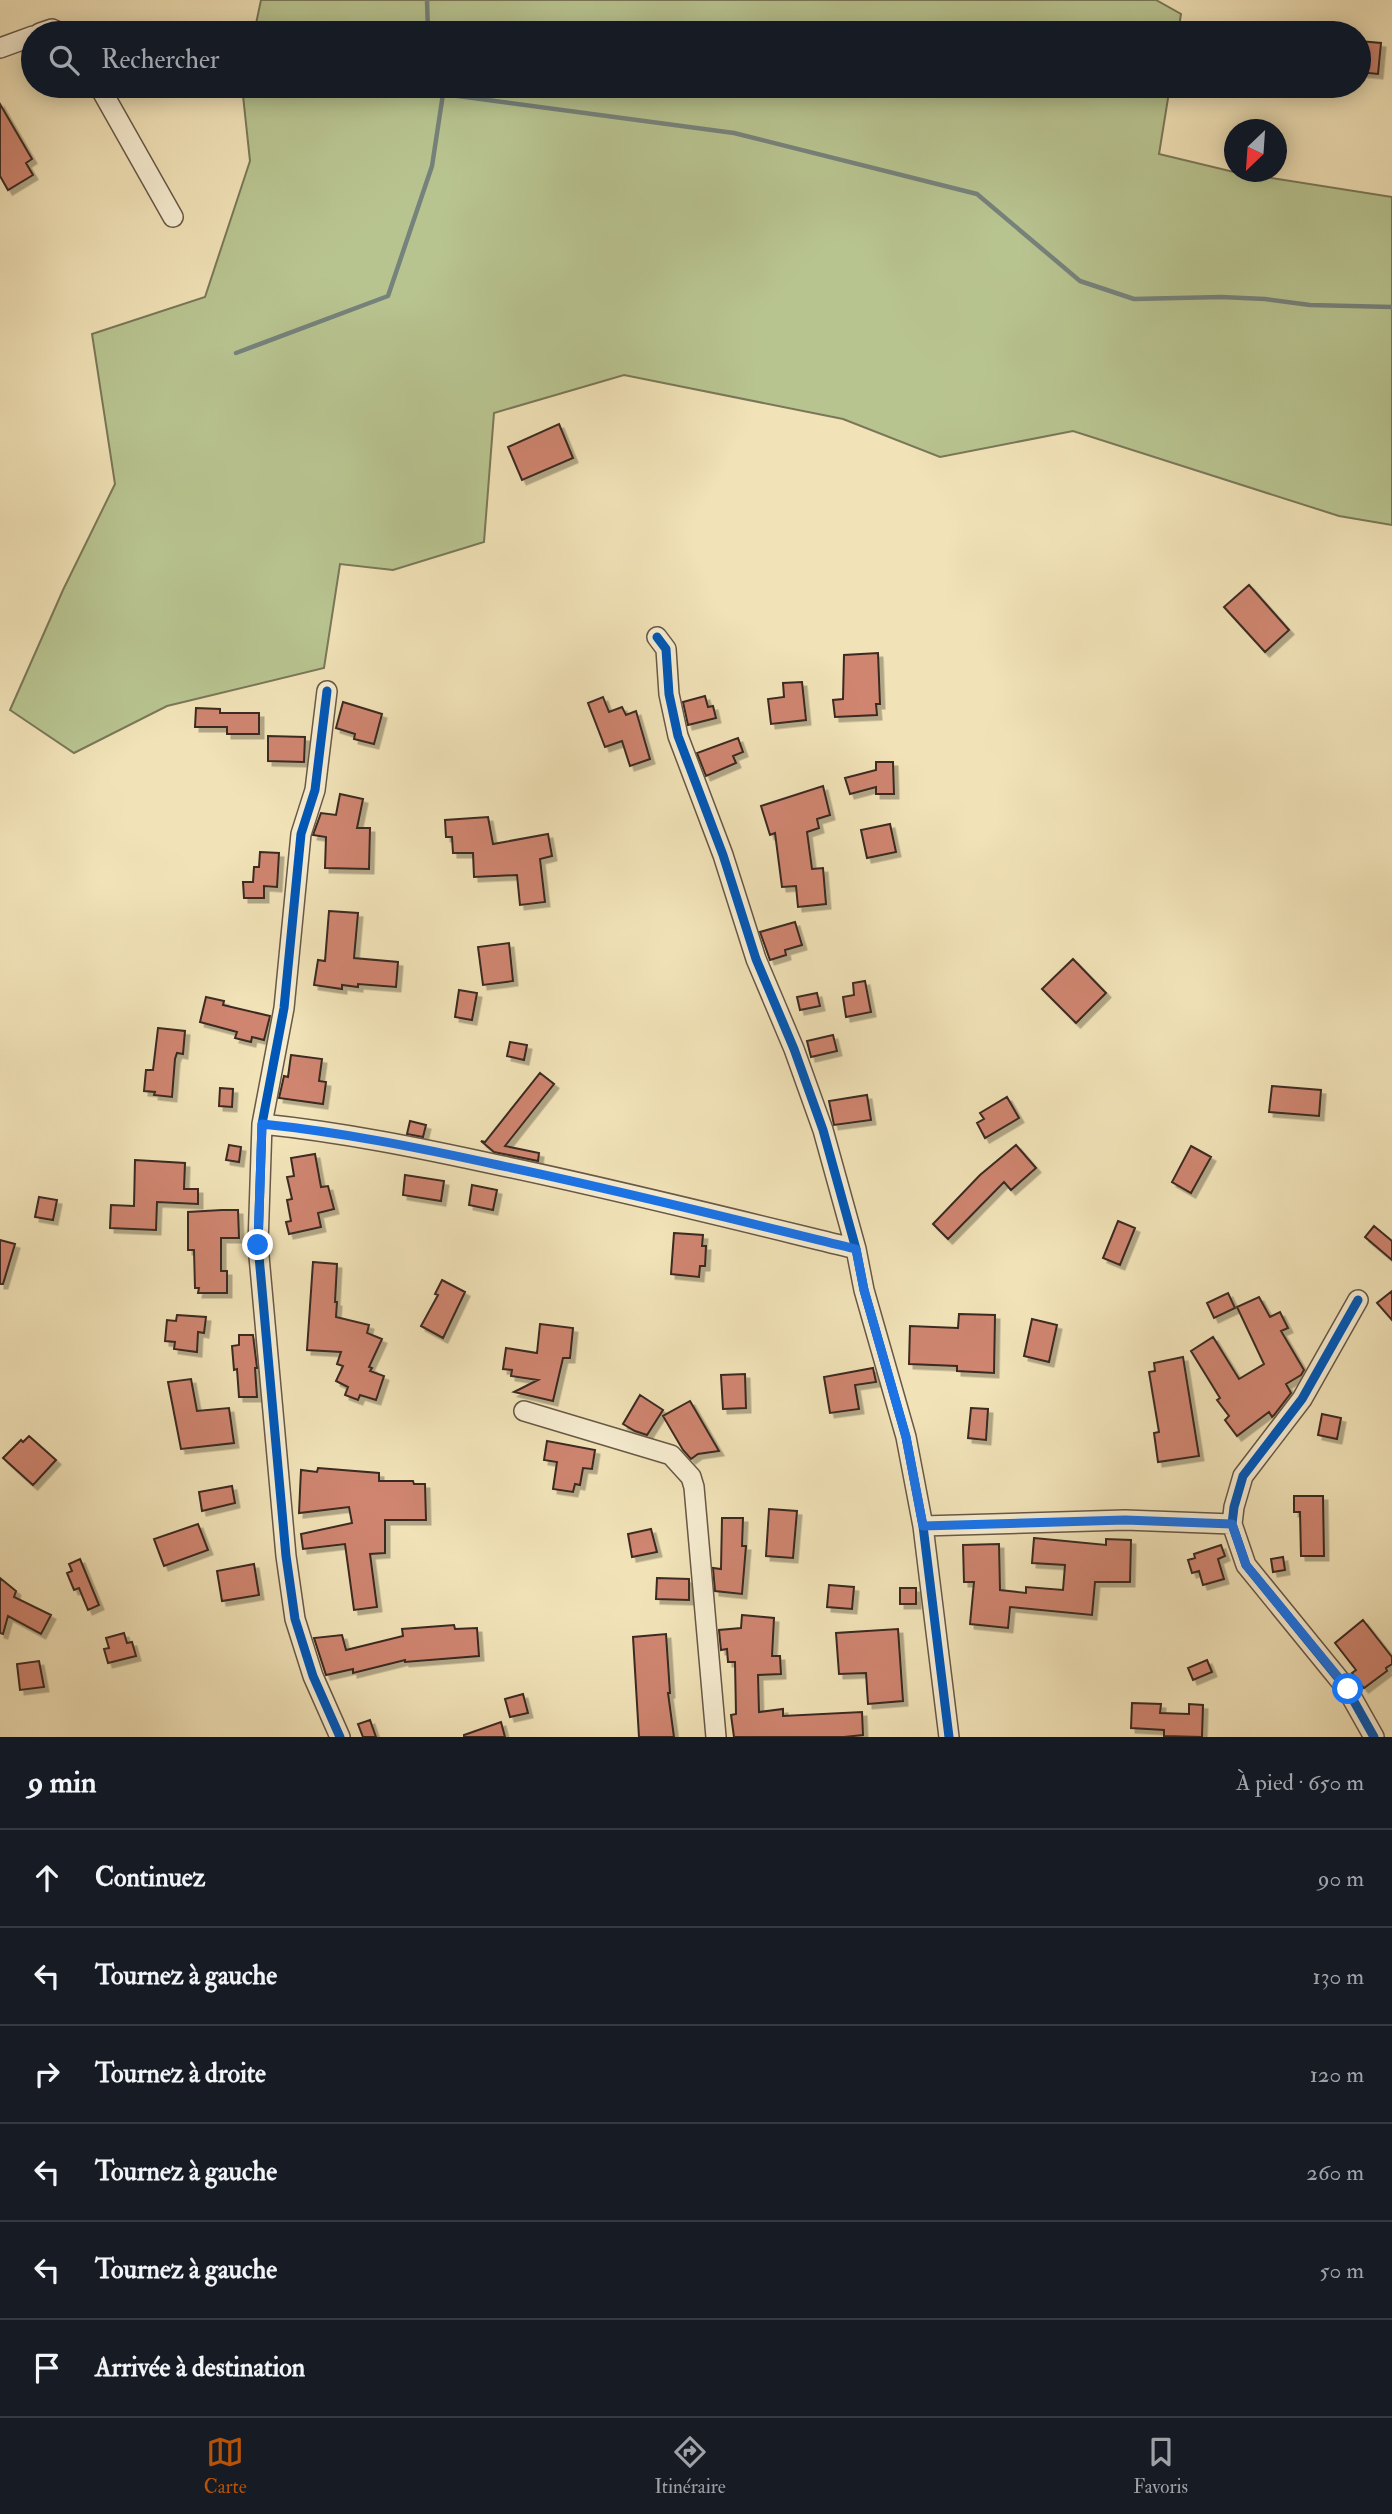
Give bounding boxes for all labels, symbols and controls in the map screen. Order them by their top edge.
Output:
search box [21,21,1371,98]
icon: search [45,41,83,79]
text: Rechercher [101,44,220,76]
north arrow [1224,119,1287,182]
route end [242,1229,273,1260]
route start [1332,1673,1363,1704]
text: 9 min [28,1764,96,1801]
text: À pied · 650 m [1236,1768,1364,1797]
icon: ahead [28,1859,66,1897]
text: Continuez [95,1862,205,1894]
text: 90 m [1318,1864,1364,1893]
icon: left [28,1957,66,1995]
text: Tournez à gauche [95,1960,277,1992]
text: 130 m [1312,1962,1364,1991]
icon: right [28,2055,66,2093]
text: Tournez à droite [95,2058,266,2090]
text: 120 m [1310,2060,1364,2089]
icon: left [28,2153,66,2191]
text: Tournez à gauche [95,2156,277,2188]
text: 260 m [1306,2158,1364,2187]
icon: left [28,2251,66,2289]
text: Tournez à gauche [95,2254,277,2286]
text: 50 m [1320,2256,1364,2285]
icon: arrive [28,2349,66,2387]
text: Arrivée à destination [95,2352,305,2384]
tab: Carte [204,2433,247,2499]
tab: Itinéraire [654,2433,726,2499]
tab: Favoris [1133,2433,1188,2499]

